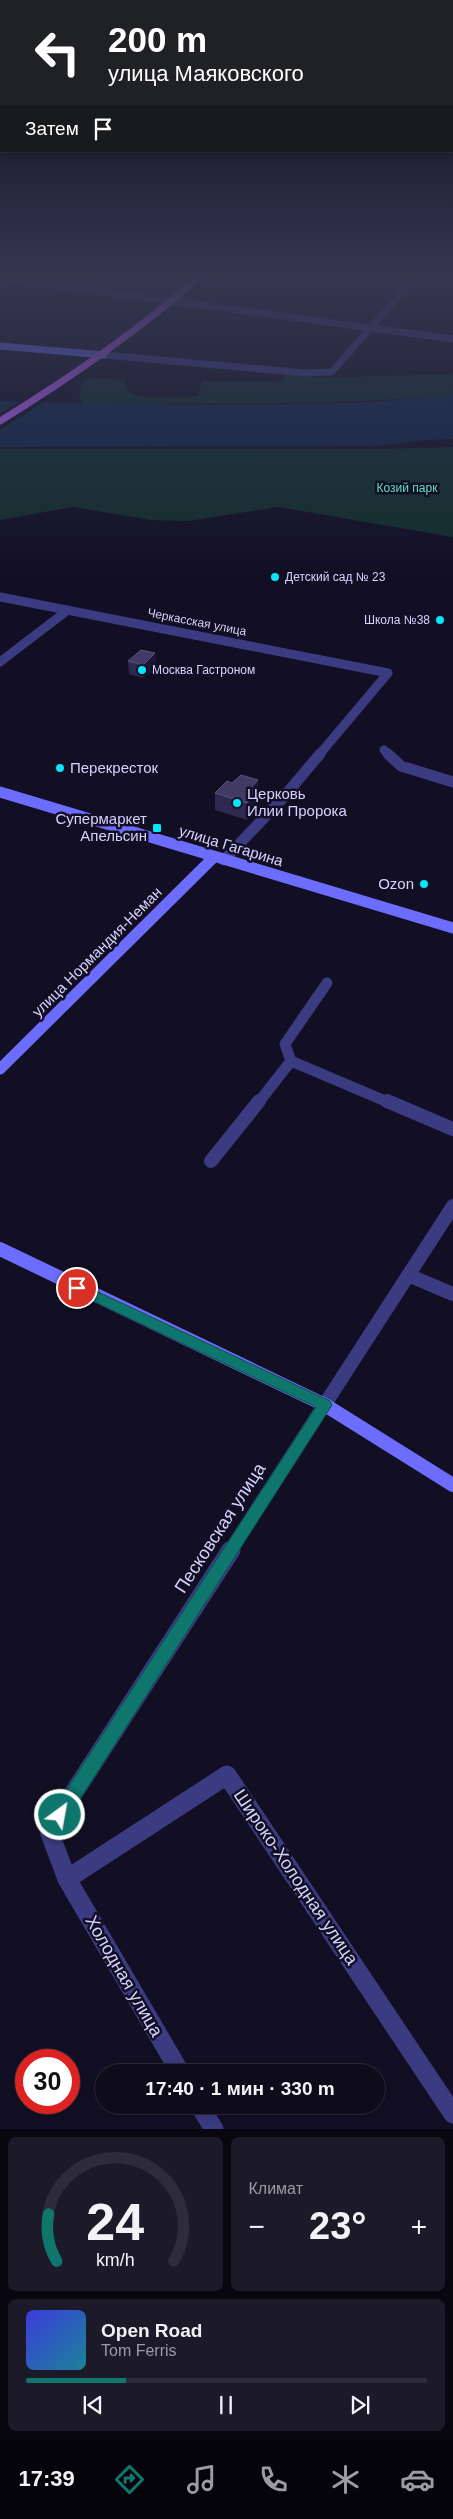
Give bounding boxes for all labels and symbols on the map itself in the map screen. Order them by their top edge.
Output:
park label: Козий парк [377,481,438,495]
place label: Детский сад № 23 [285,570,386,584]
marker: Детский сад № 23 [269,571,281,583]
street label: Черкасская улица [146,606,248,639]
place label: Школа №38 [364,613,430,627]
marker: Школа №38 [434,614,446,626]
place label: Москва Гастроном [152,663,255,677]
marker: Москва Гастроном [136,664,148,676]
place label: Перекресток [70,759,159,776]
marker: Перекресток [54,762,66,774]
place label: Церковь Илии Пророка [247,785,348,819]
marker: Церковь Илии Пророка [231,797,243,809]
place label: Супермаркет Апельсин [55,810,147,844]
marker: Супермаркет Апельсин [151,822,163,834]
street label: улица Гагарина [177,822,286,870]
place label: Ozon [378,875,414,892]
marker: Ozon [418,878,430,890]
street label: улица Нормандия-Неман [28,883,165,1020]
pin [56,1267,98,1309]
street label: Песковская улица [171,1458,270,1597]
street label: Широко-Холодная улица [230,1786,363,1969]
position arrow [33,1788,85,1840]
street label: Холодная улица [81,1912,167,2041]
speed limit sign: 30 [15,2049,80,2114]

